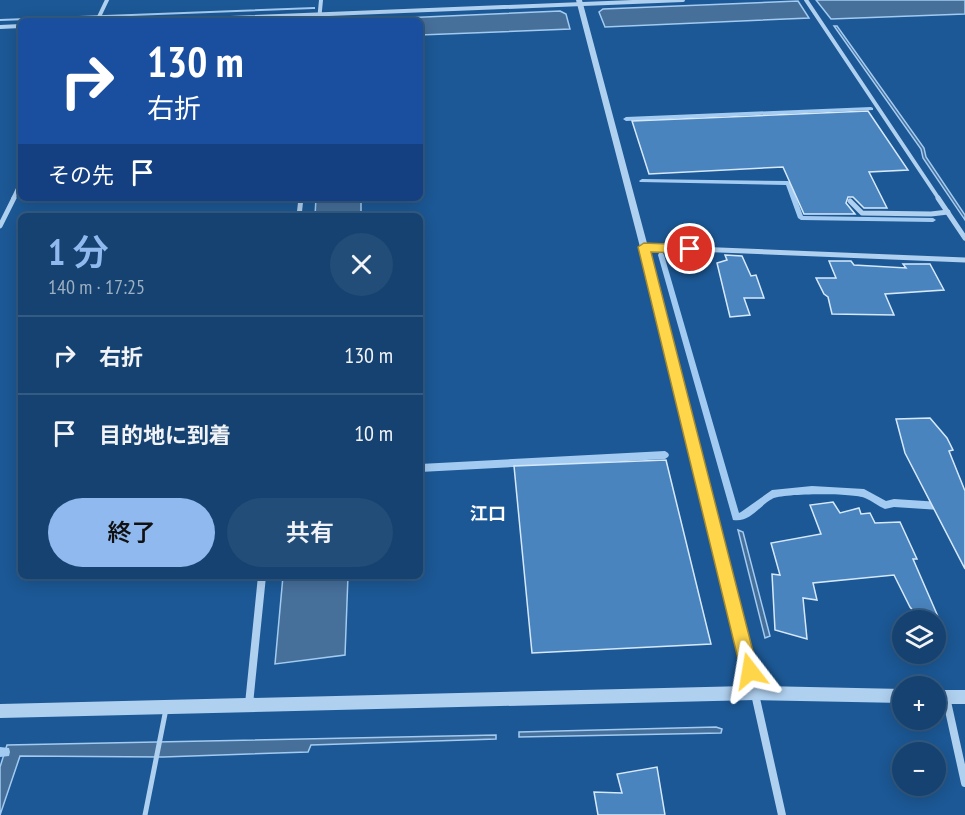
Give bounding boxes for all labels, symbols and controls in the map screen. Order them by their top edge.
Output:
text: 130 m [147,34,244,89]
icon: right [48,42,126,120]
text: 右折 [147,91,201,125]
icon: arrive [126,156,159,189]
text: その先 [48,161,114,189]
pin [664,223,715,274]
text: 1 分 [48,228,109,275]
icon: arrive [673,232,706,265]
button: close [330,233,393,296]
text: 140 m · 17:25 [48,274,145,300]
icon: right [48,339,81,372]
text: 130 m [344,341,393,369]
text: 右折 [99,343,143,371]
icon: arrive [48,417,81,450]
text: 10 m [354,419,393,447]
text: 目的地に到着 [99,421,231,449]
button: 終了 [48,498,215,567]
button: 共有 [227,498,393,567]
district label: 江口 [470,502,506,525]
map controls [892,610,946,796]
button: layers [892,610,946,664]
position arrow [718,639,782,703]
button: + [892,676,946,730]
button: − [892,742,946,796]

